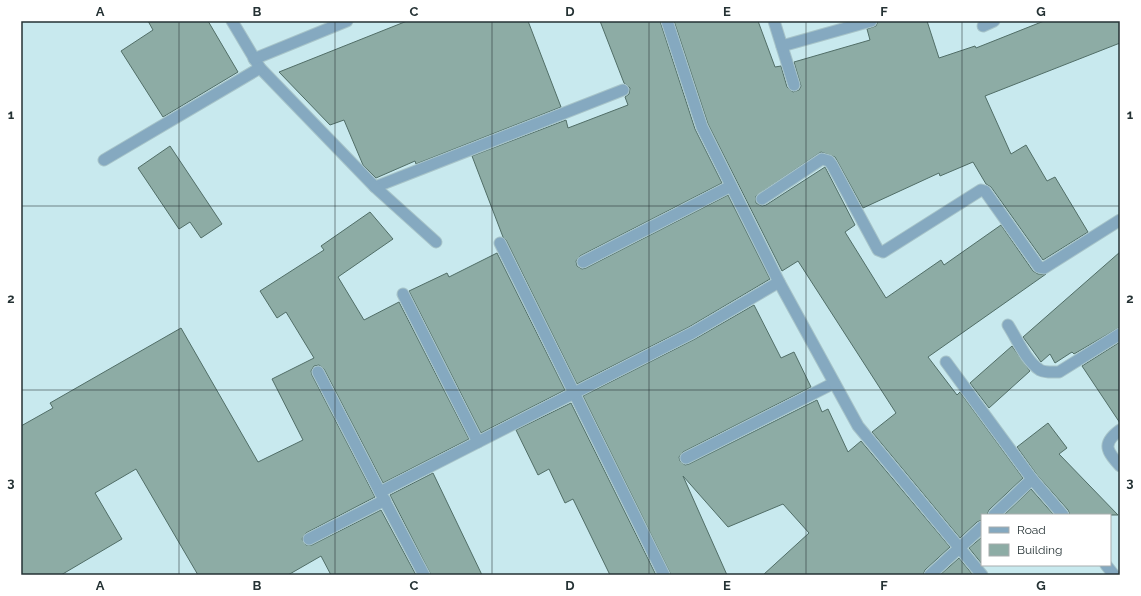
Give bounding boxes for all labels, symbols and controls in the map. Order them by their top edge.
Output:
text: A [96,4,105,19]
text: B [253,4,262,19]
text: C [410,4,419,19]
text: D [565,4,575,19]
text: E [723,4,731,19]
text: F [880,4,888,19]
text: G [1036,4,1046,19]
text: 1 [8,107,15,122]
text: 1 [1127,107,1134,122]
text: 2 [7,291,15,306]
text: 2 [1126,291,1134,306]
text: 3 [7,475,15,490]
text: 3 [1126,475,1134,490]
legend [981,514,1111,566]
text: Road [1017,523,1046,537]
text: Building [1017,543,1063,557]
text: A [96,578,105,593]
text: B [253,578,262,593]
text: C [410,578,419,593]
text: D [565,578,575,593]
text: E [723,578,731,593]
text: F [880,578,888,593]
text: G [1036,578,1046,593]

